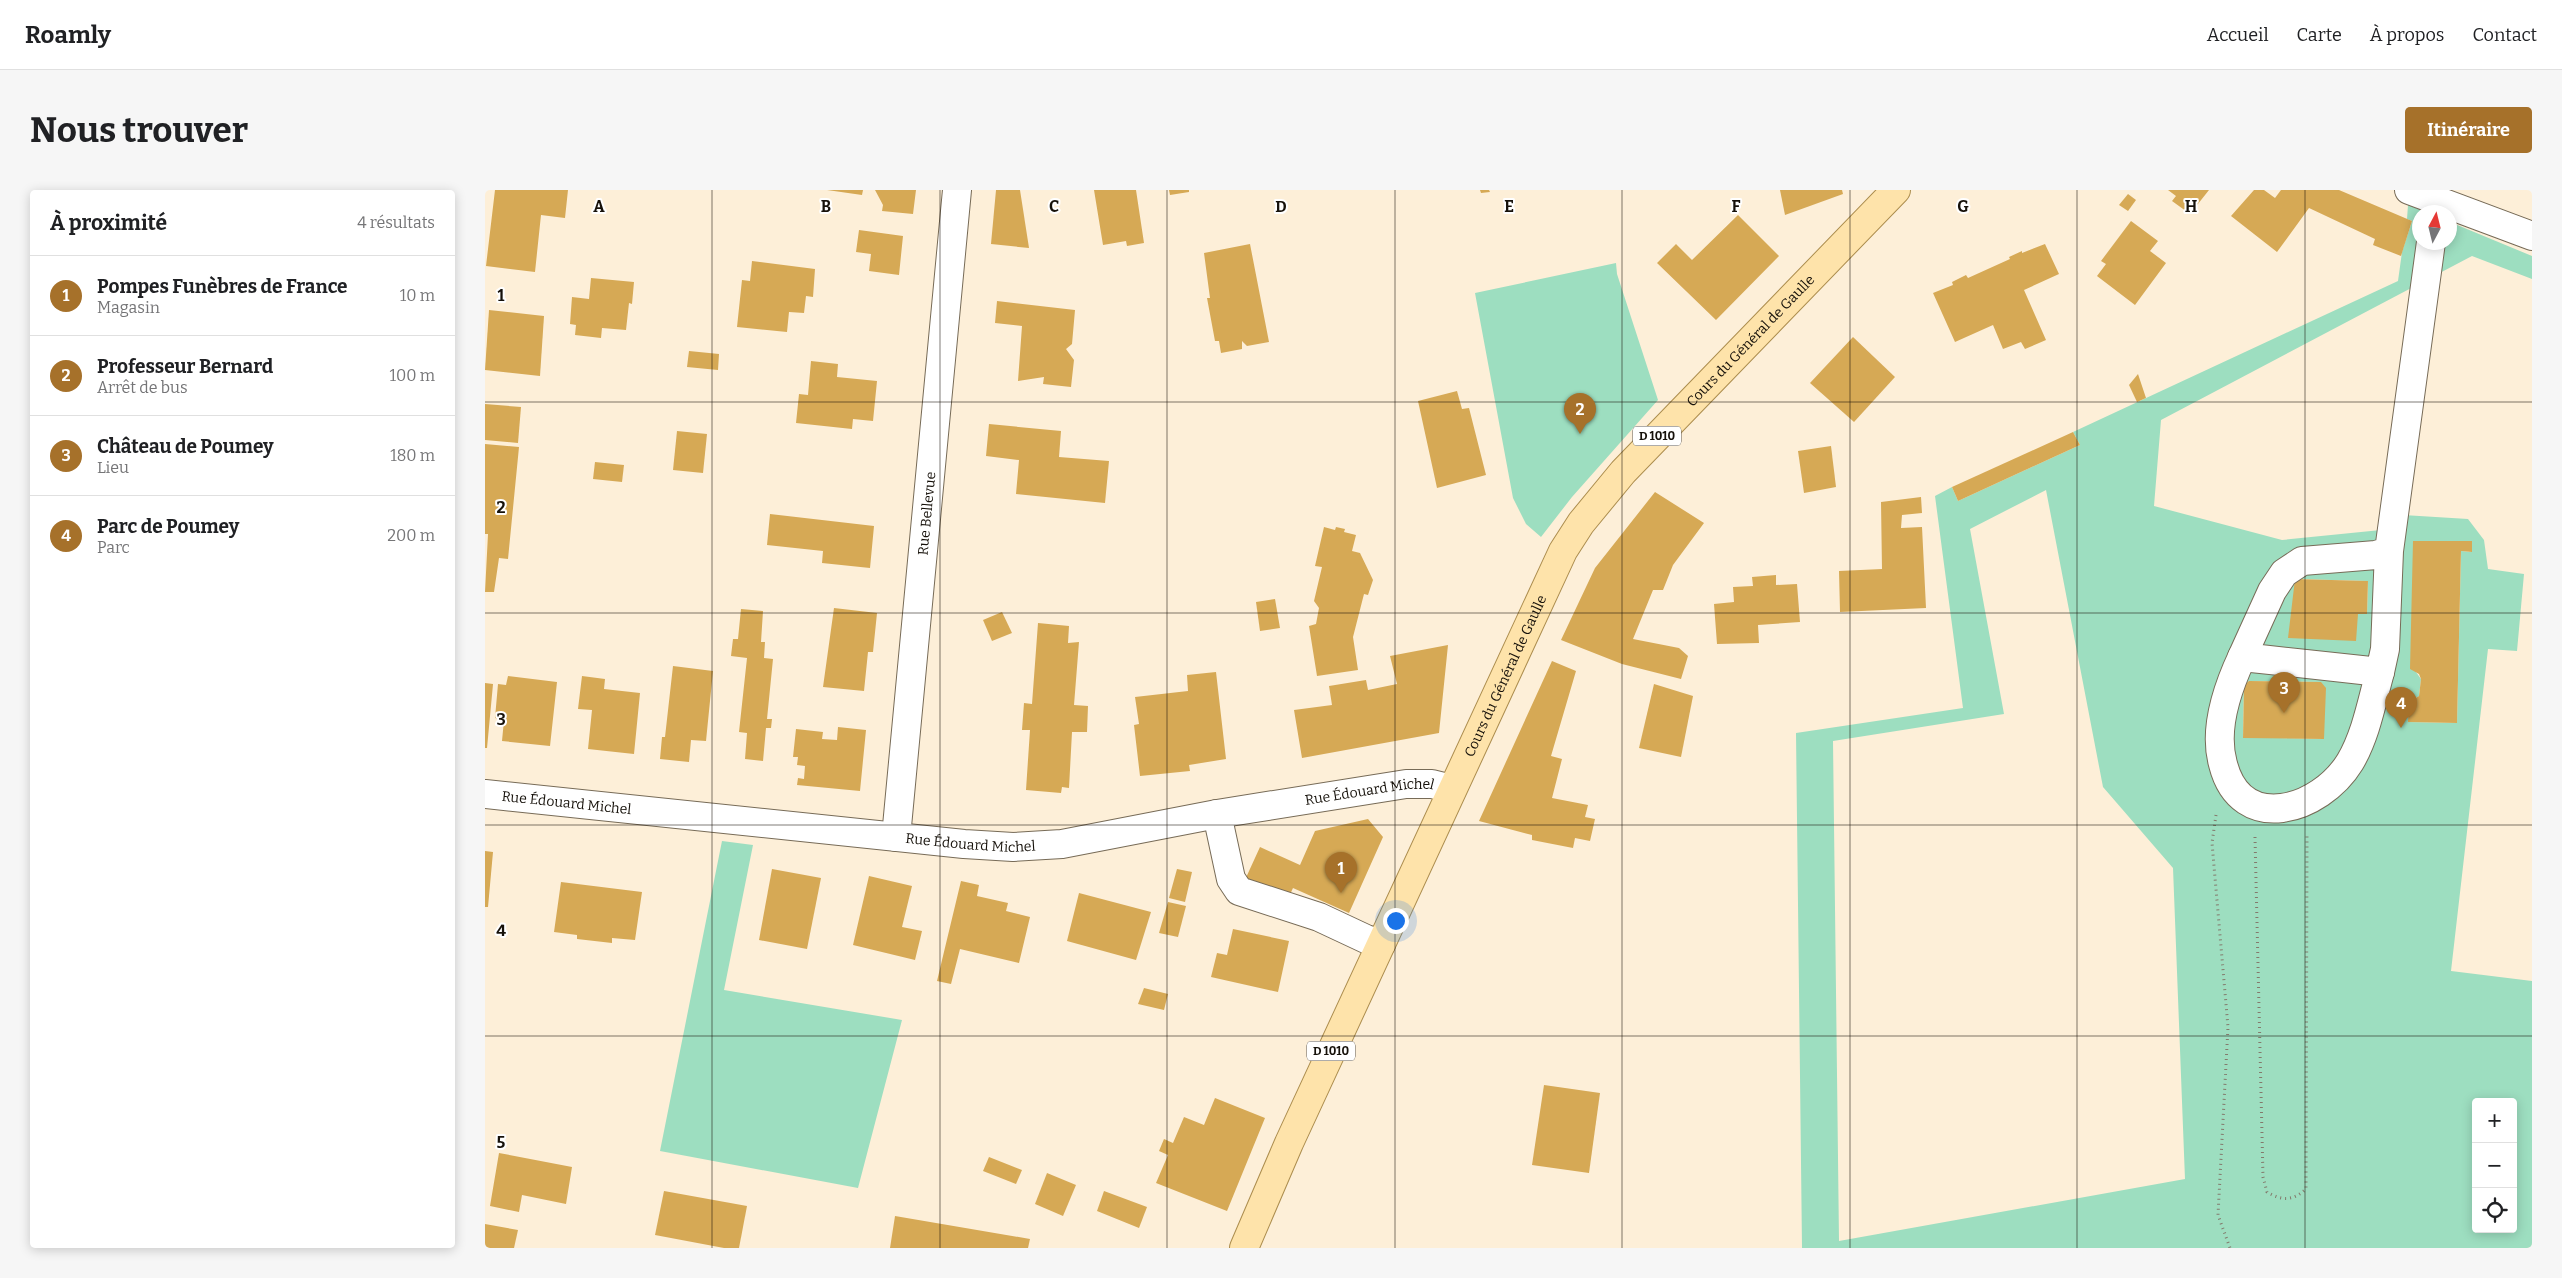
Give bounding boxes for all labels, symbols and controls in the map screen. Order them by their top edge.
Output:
text: Roamly [25,21,111,49]
text: Accueil [2207,24,2269,46]
text: Carte [2297,24,2342,46]
text: À propos [2370,24,2444,46]
text: Contact [2472,24,2537,46]
button: Itinéraire [2405,107,2532,153]
text: Nous trouver [30,109,248,151]
text: A [593,197,605,216]
text: B [821,197,831,216]
text: C [1049,197,1059,216]
text: D [1275,197,1287,216]
text: E [1504,197,1514,216]
text: F [1732,197,1741,216]
text: G [1957,197,1969,216]
text: H [2185,197,2198,216]
north arrow [2412,205,2457,250]
text: À proximité [50,210,167,236]
text: 4 résultats [357,213,435,232]
street label: Cours du Général de Gaulle [1683,271,1818,410]
text: Pompes Funèbres de France [97,275,348,298]
text: 1 [63,286,69,305]
text: 10 m [400,286,435,305]
text: 1 [498,286,505,305]
text: Magasin [97,298,160,317]
text: Professeur Bernard [97,355,273,378]
text: 2 [61,366,71,385]
text: 100 m [390,366,435,385]
text: Arrêt de bus [97,378,188,397]
pin: 2 [1564,393,1596,434]
road number: D 1010 [1633,427,1681,446]
text: Château de Poumey [97,435,274,458]
text: 3 [61,446,71,465]
text: 180 m [390,446,435,465]
text: Lieu [97,458,129,477]
street label: Rue Bellevue [915,471,939,556]
text: 2 [496,498,506,517]
text: Parc de Poumey [97,515,239,538]
text: 4 [61,526,71,545]
text: 200 m [387,526,435,545]
text: Parc [97,538,130,557]
street label: Cours du Général de Gaulle [1461,592,1550,760]
pin: 3 [2268,672,2300,713]
pin: 4 [2385,687,2417,728]
text: 3 [496,710,506,729]
street label: Rue Édouard Michel [1304,776,1436,809]
street label: Rue Édouard Michel [501,788,632,818]
street label: Rue Édouard Michel [905,830,1036,856]
pin: 1 [1325,852,1357,893]
your location [1383,908,1409,934]
text: 4 [496,921,506,940]
road number: D 1010 [1307,1041,1355,1060]
map controls [2472,1098,2517,1233]
button: + [2472,1098,2517,1143]
text: 5 [497,1133,506,1152]
button: − [2472,1143,2517,1188]
button: locate [2472,1188,2517,1233]

